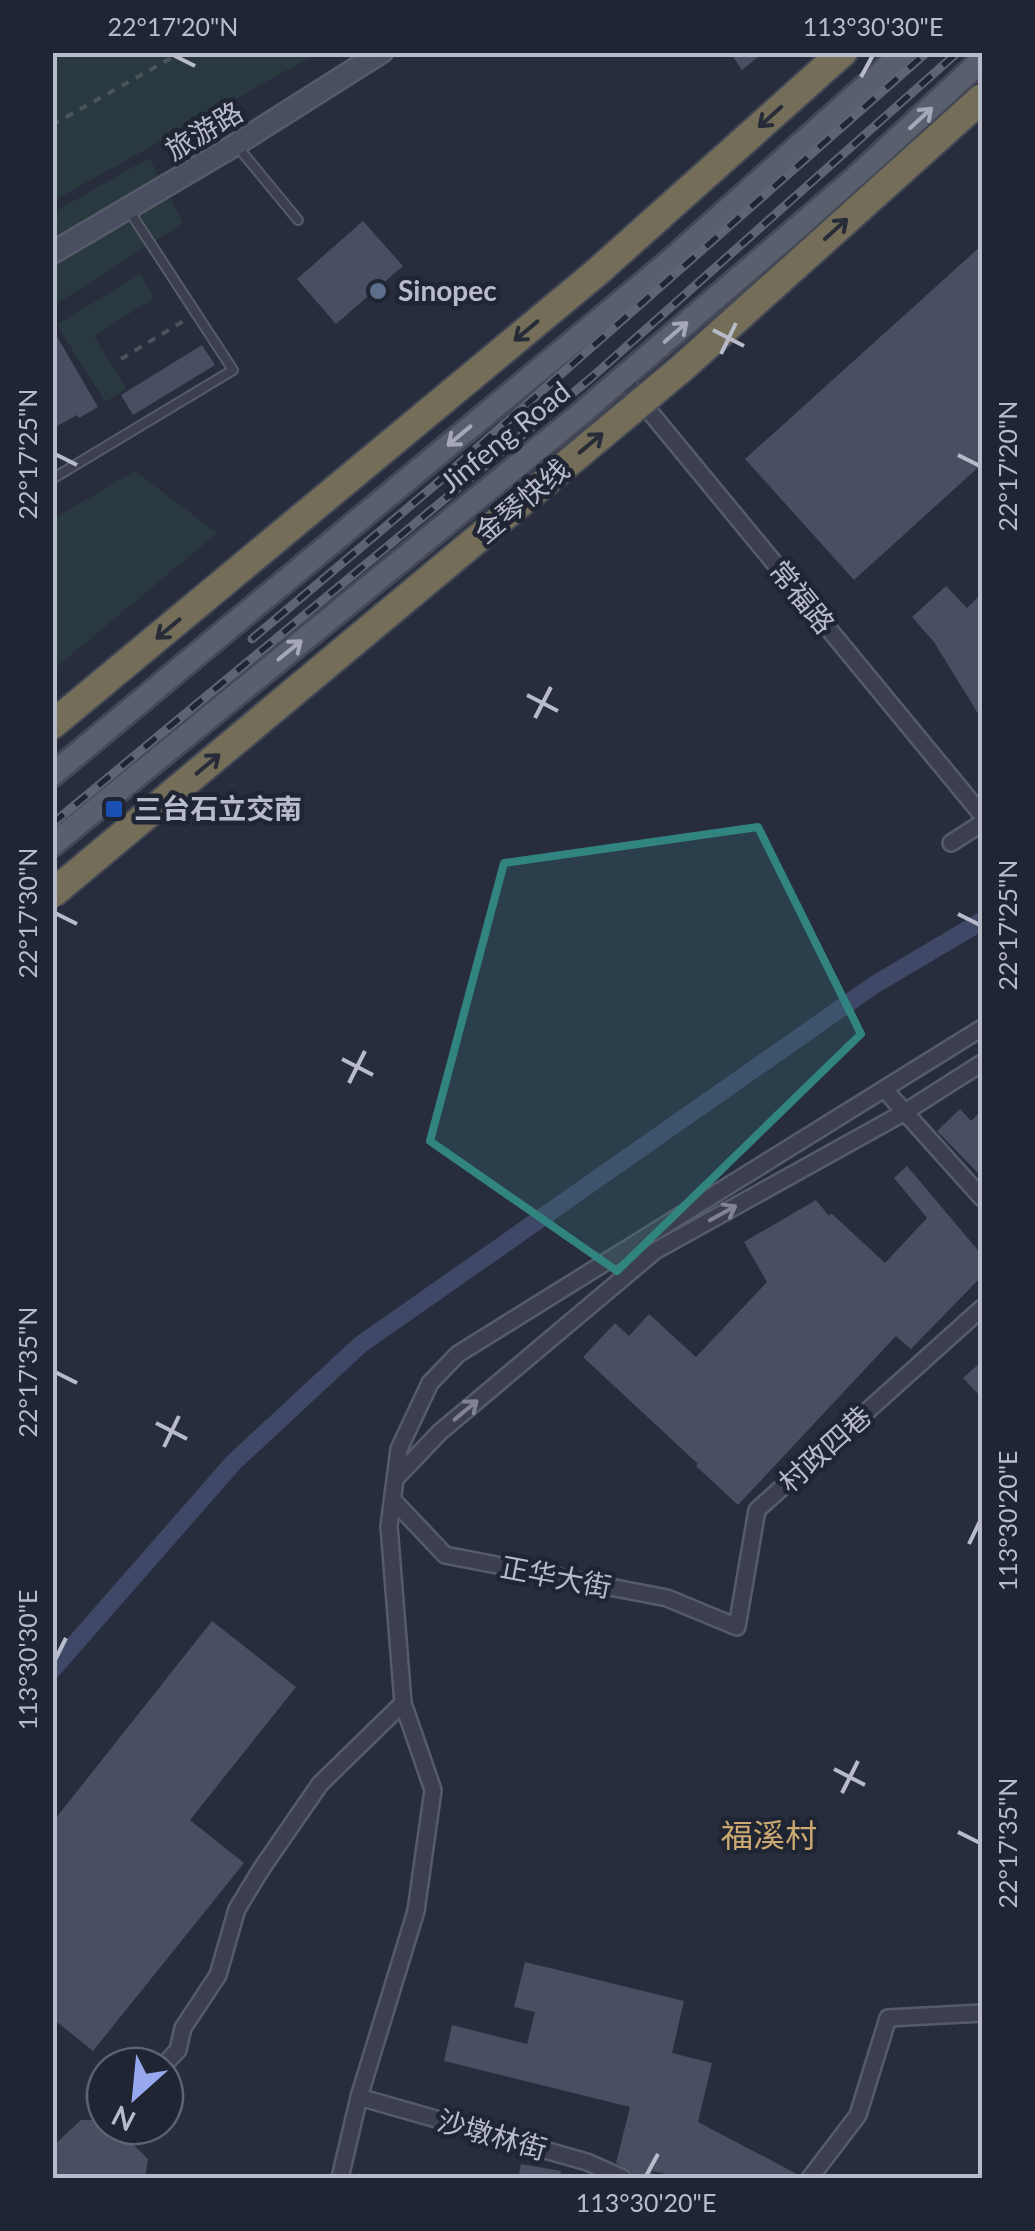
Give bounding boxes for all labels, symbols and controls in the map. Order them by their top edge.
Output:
text: 22°17'20"N [108,11,238,41]
text: 113°30'30"E [803,11,943,41]
street label: 旅游路 [159,94,248,166]
one-way arrow [758,106,783,129]
one-way arrow [908,107,933,130]
one-way arrow [823,218,848,241]
place label: Sinopec [398,273,497,307]
marker: Sinopec [367,280,389,302]
one-way arrow [513,320,539,342]
one-way arrow [663,321,689,343]
street label: Jinfeng Road [433,374,576,499]
text: 22°17'25"N [12,389,42,519]
text: 22°17'20"N [992,401,1022,531]
one-way arrow [447,425,473,447]
one-way arrow [578,432,604,454]
street label: 金琴快线 [468,451,575,549]
street label: 常福路 [763,553,842,640]
one-way arrow [156,617,182,639]
one-way arrow [277,639,303,661]
one-way arrow [194,753,220,775]
place label: 三台石立交南 [134,791,302,825]
marker: 三台石立交南 [103,798,125,820]
text: 22°17'30"N [12,848,42,978]
text: 22°17'25"N [992,860,1022,990]
one-way arrow [708,1203,737,1223]
text: 22°17'35"N [12,1307,42,1437]
street label: 村政四巷 [771,1398,877,1498]
one-way arrow [453,1399,478,1422]
text: 113°30'20"E [992,1451,1022,1591]
street label: 正华大街 [498,1549,614,1603]
text: 113°30'30"E [12,1590,42,1730]
text: 22°17'35"N [992,1778,1022,1908]
district label: 福溪村 [721,1815,817,1854]
north arrow [85,2046,185,2146]
text: N [106,2099,141,2139]
street label: 沙墩林街 [434,2102,551,2166]
text: 113°30'20"E [576,2187,716,2217]

